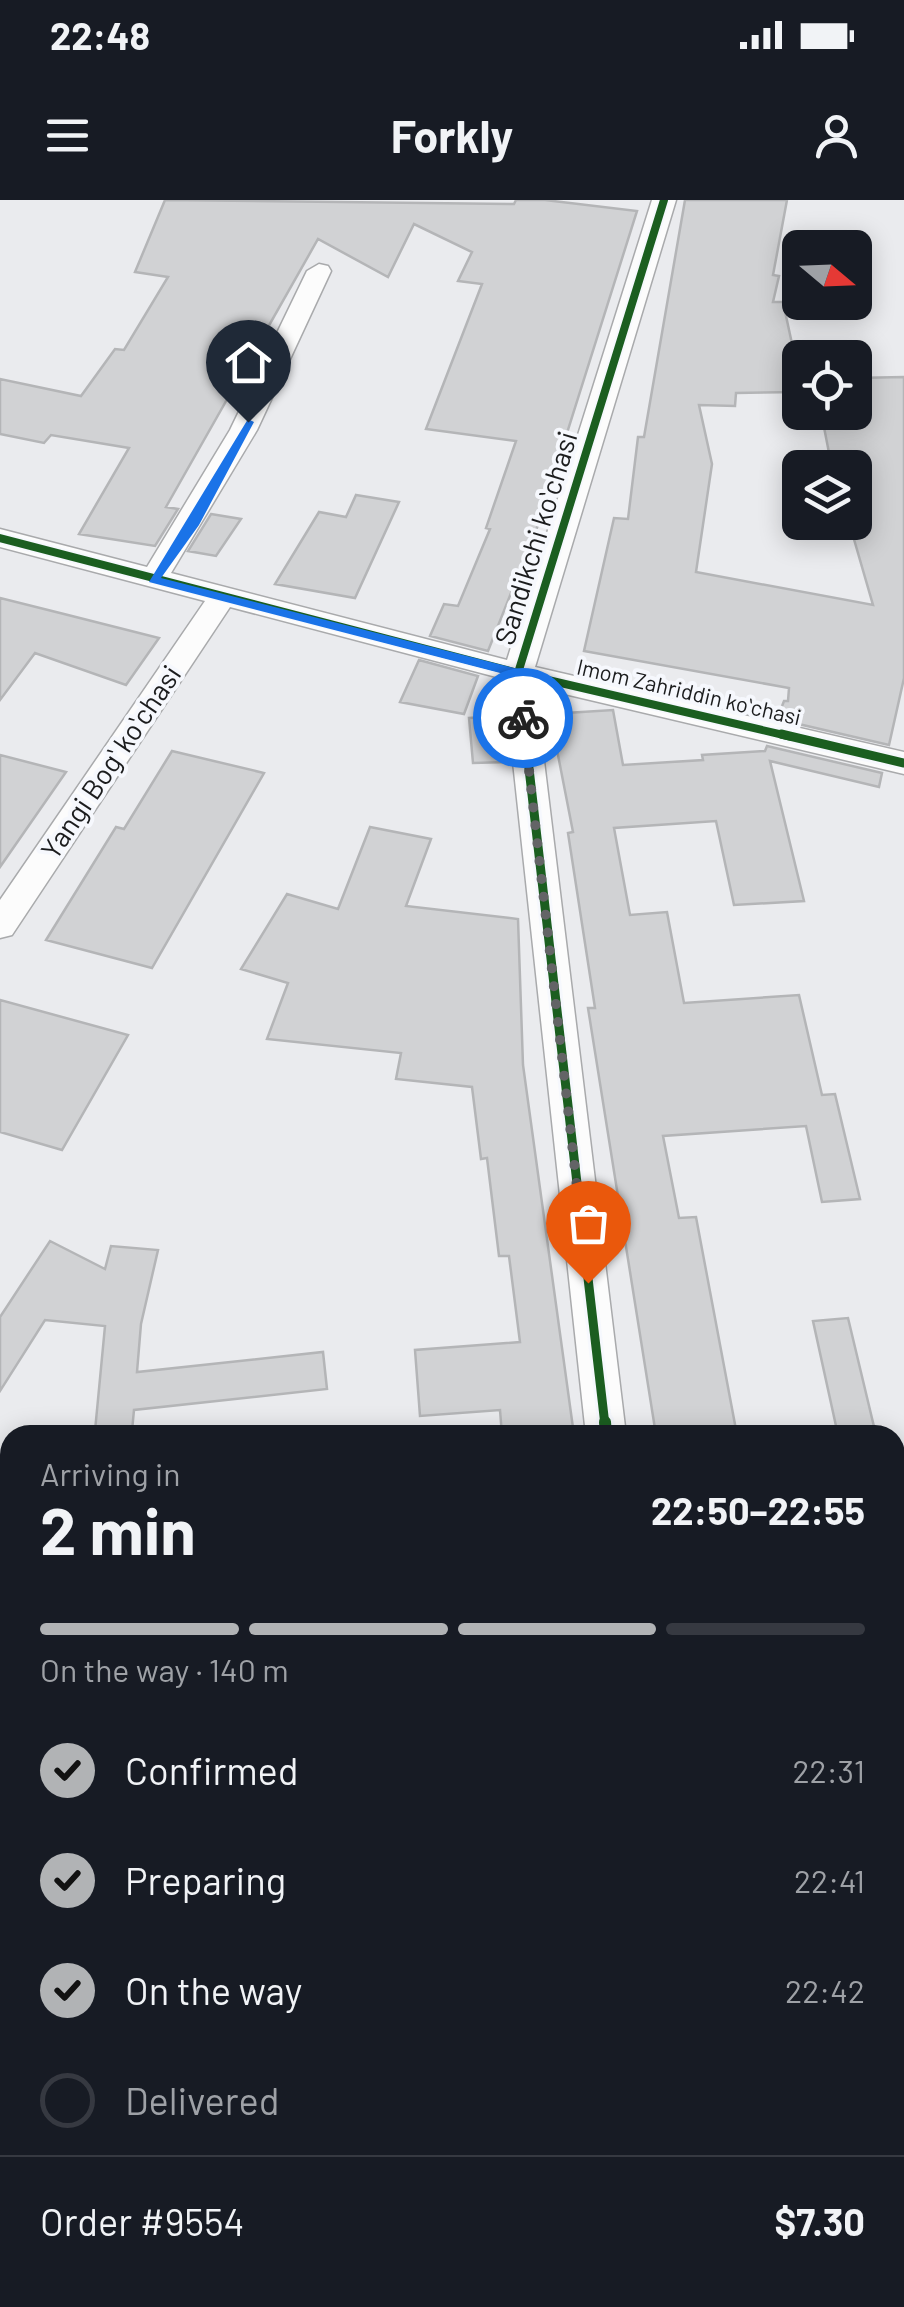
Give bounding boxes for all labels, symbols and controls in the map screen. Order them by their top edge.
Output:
text: 22:48 [50,12,150,58]
icon: menu [40,108,95,163]
text: Forkly [391,108,513,162]
icon: person [809,108,864,163]
north arrow [782,230,872,320]
map controls [782,230,872,540]
pin [206,320,291,423]
icon: home [221,335,276,390]
button: locate [782,340,872,430]
street label: Sandikchi koʻchasi [486,427,584,648]
button: layers [782,450,872,540]
street label: Imom Zahriddin koʻchasi [575,653,804,729]
street label: Yangi Bogʻ koʻchasi [33,658,188,865]
courier [473,668,573,768]
icon: bike [496,691,551,746]
pin [546,1181,631,1284]
icon: bag [561,1196,616,1251]
text: Arriving in [40,1454,180,1492]
text: 22:50–22:55 [651,1487,865,1533]
text: 2 min [40,1490,196,1568]
text: On the way · 140 m [40,1650,289,1688]
icon: check [40,1743,95,1798]
text: Confirmed [125,1747,298,1793]
text: 22:31 [792,1751,865,1789]
icon: check [40,1853,95,1908]
text: Preparing [125,1857,286,1903]
text: 22:41 [794,1861,865,1899]
icon: check [40,1963,95,2018]
text: On the way [125,1967,302,2013]
text: 22:42 [785,1971,865,2009]
text: Delivered [125,2077,279,2123]
text: Order #9554 [40,2198,245,2244]
text: $7.30 [774,2198,865,2244]

